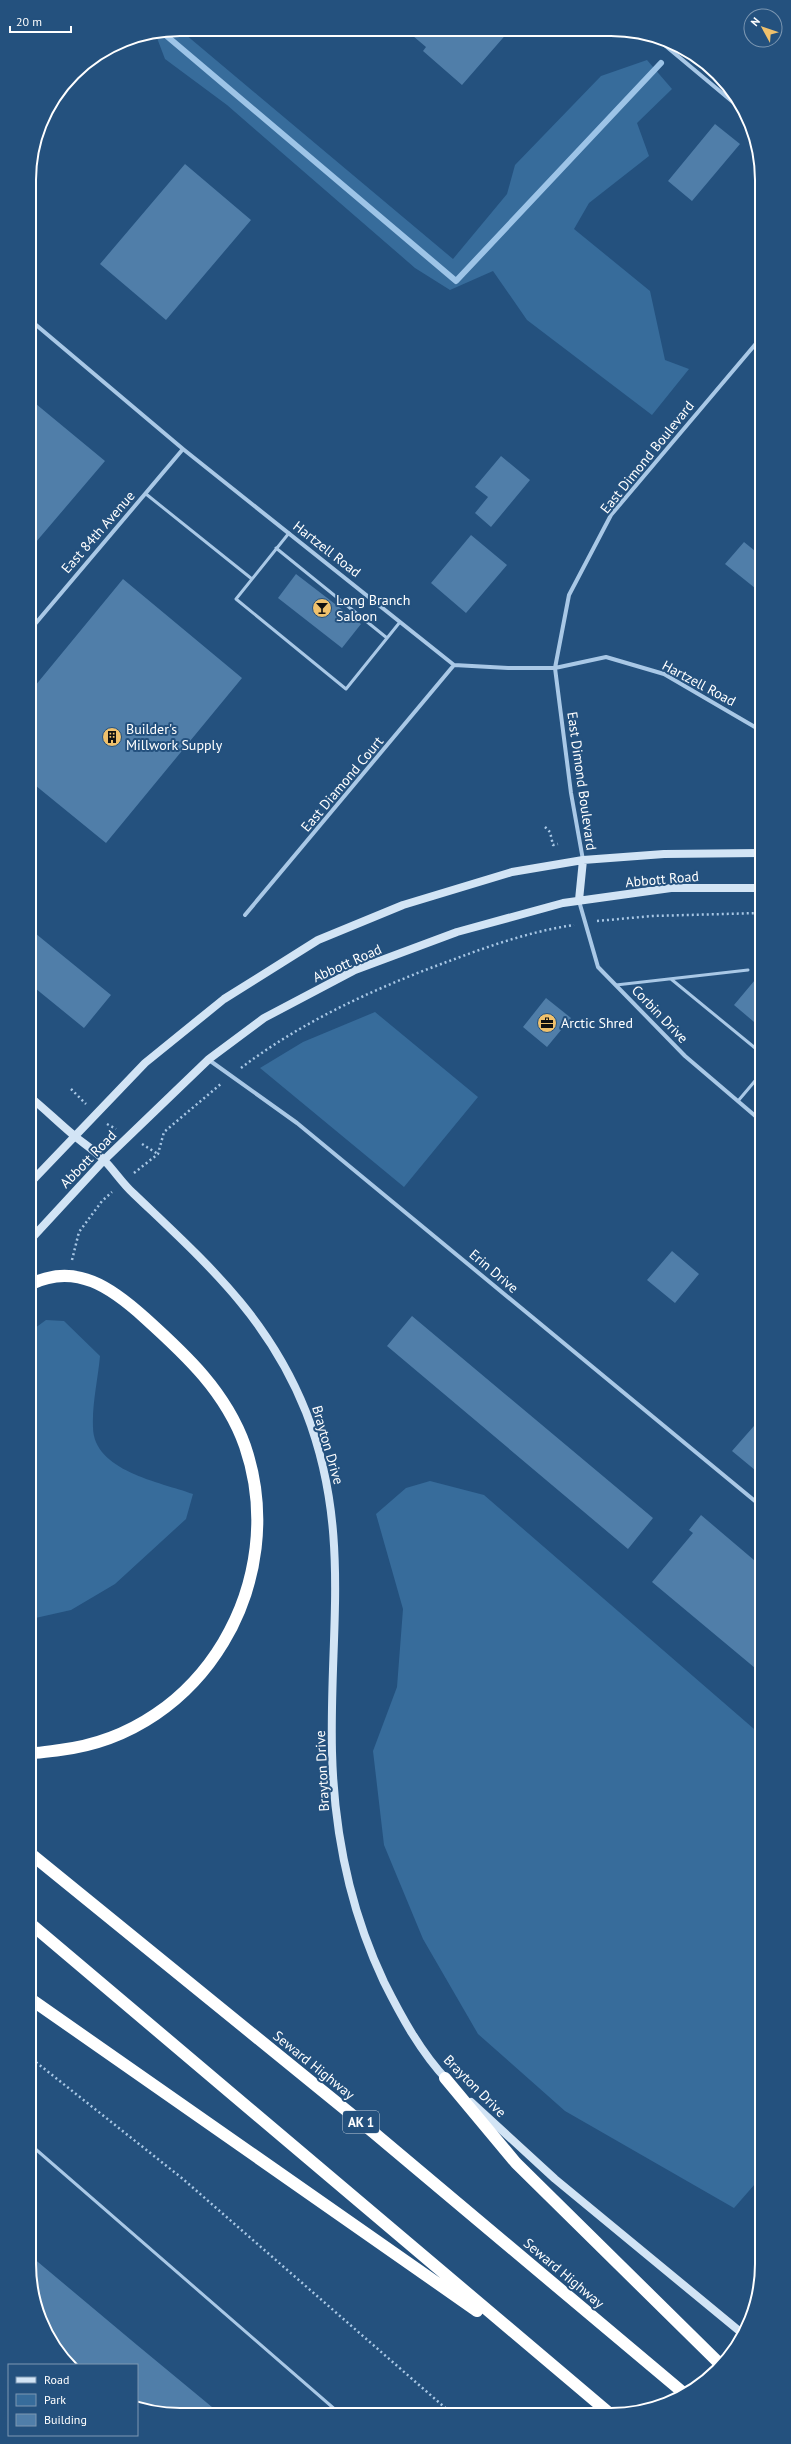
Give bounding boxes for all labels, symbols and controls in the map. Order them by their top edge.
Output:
scale bar [10,8,71,34]
north arrow [743,8,783,48]
text: 20 m [16,14,42,29]
text: N [748,14,763,29]
street label: East Dimond Boulevard [596,397,698,517]
street label: East 84th Avenue [57,487,139,577]
street label: Hartzell Road [290,517,364,581]
place label: Long Branch Saloon [336,591,410,625]
bar icon: Long Branch Saloon [311,597,333,619]
street label: Hartzell Road [659,656,739,710]
street label: East Dimond Boulevard [563,711,601,851]
place label: Builder's Millwork Supply [126,720,223,754]
building icon: Builder's Millwork Supply [101,726,123,748]
street label: East Diamond Court [297,732,387,835]
street label: Abbott Road [625,867,699,891]
street label: Abbott Road [310,940,384,986]
street label: Corbin Drive [628,981,692,1047]
office icon: Arctic Shred [536,1012,558,1034]
place label: Arctic Shred [561,1014,633,1032]
street label: Abbott Road [56,1126,120,1192]
street label: Erin Drive [466,1245,522,1297]
street label: Brayton Drive [308,1403,348,1487]
street label: Brayton Drive [311,1730,333,1812]
street label: Seward Highway [270,2027,359,2104]
street label: Brayton Drive [440,2051,510,2121]
road number: AK 1 [343,2111,379,2133]
street label: Seward Highway [520,2234,608,2312]
legend [8,2364,138,2436]
text: Road [44,2372,69,2387]
text: Park [44,2392,66,2407]
text: Building [44,2412,87,2427]

